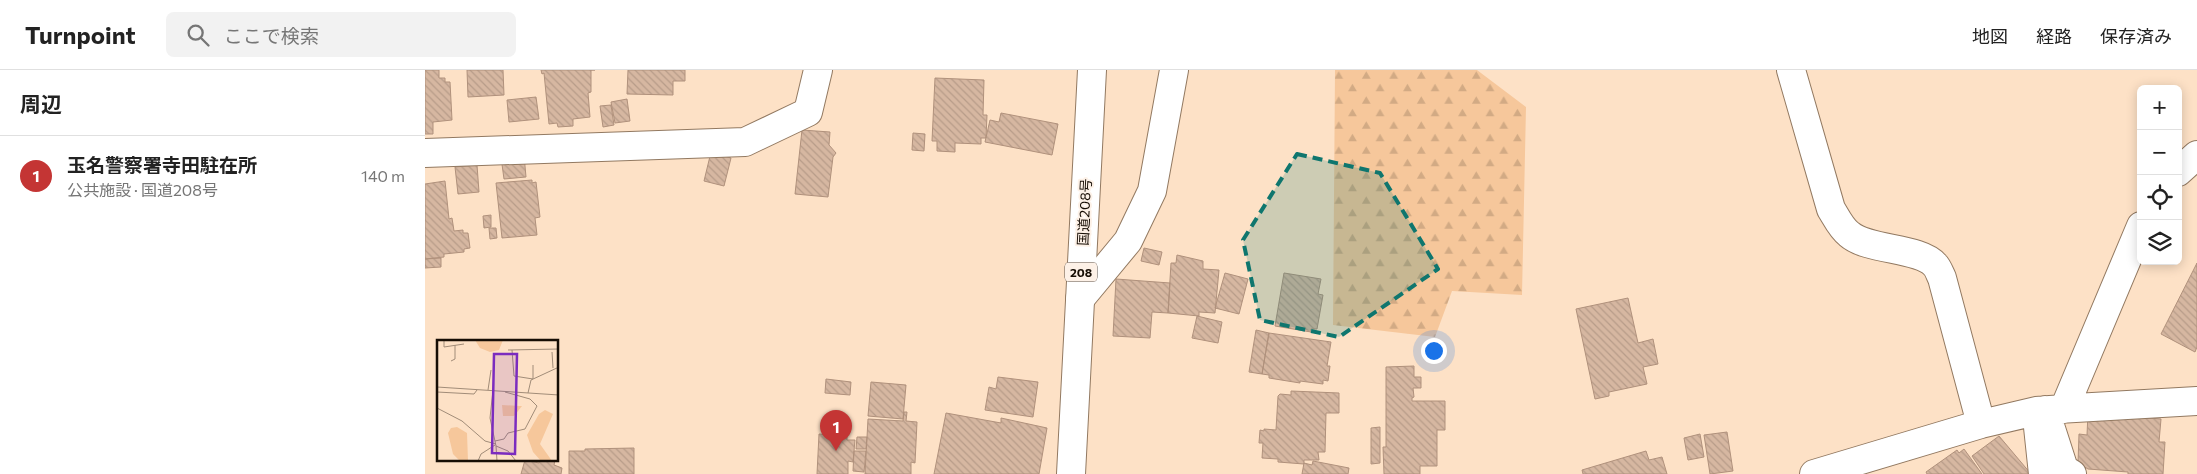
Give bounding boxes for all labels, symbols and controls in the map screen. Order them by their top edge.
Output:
search box [166,12,516,57]
text: Turnpoint [25,20,136,49]
icon: search [184,21,212,49]
text: ここで検索 [224,24,319,47]
text: 地図 [1972,25,2008,47]
text: 経路 [2036,25,2072,47]
text: 保存済み [2100,25,2172,47]
map controls [2137,85,2182,265]
button: + [2137,85,2182,130]
text: 周辺 [20,91,62,116]
button: − [2137,130,2182,175]
text: 玉名警察署寺田駐在所 [67,153,257,176]
text: 1 [32,166,40,185]
text: 140 m [361,166,405,185]
button: locate [2137,175,2182,220]
street label: 国道208号 [1074,178,1094,246]
text: 公共施設 · 国道208号 [67,180,218,199]
button: layers [2137,220,2182,265]
road number: 208 [1065,262,1097,282]
your location [1421,338,1447,364]
inset map [437,340,559,462]
pin: 1 [820,410,852,451]

